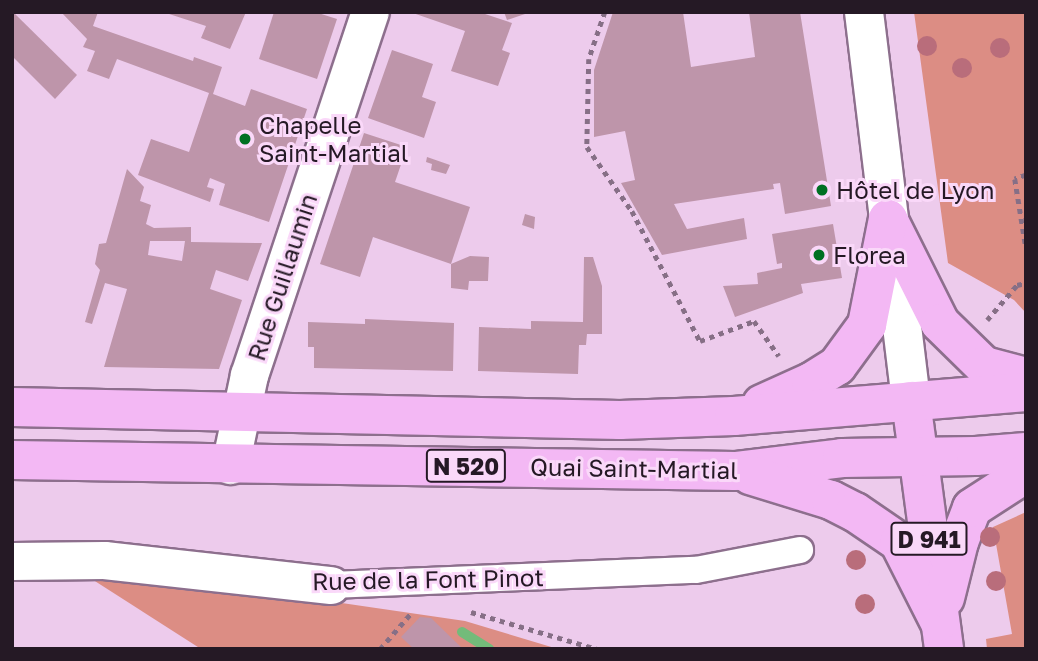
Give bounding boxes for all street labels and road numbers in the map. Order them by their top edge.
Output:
street label: Rue Guillaumin [241,190,323,364]
road number: N 520 [426,446,506,486]
street label: Quai Saint-Martial [530,452,738,484]
road number: D 941 [889,520,969,558]
street label: Rue de la Font Pinot [312,563,544,595]

